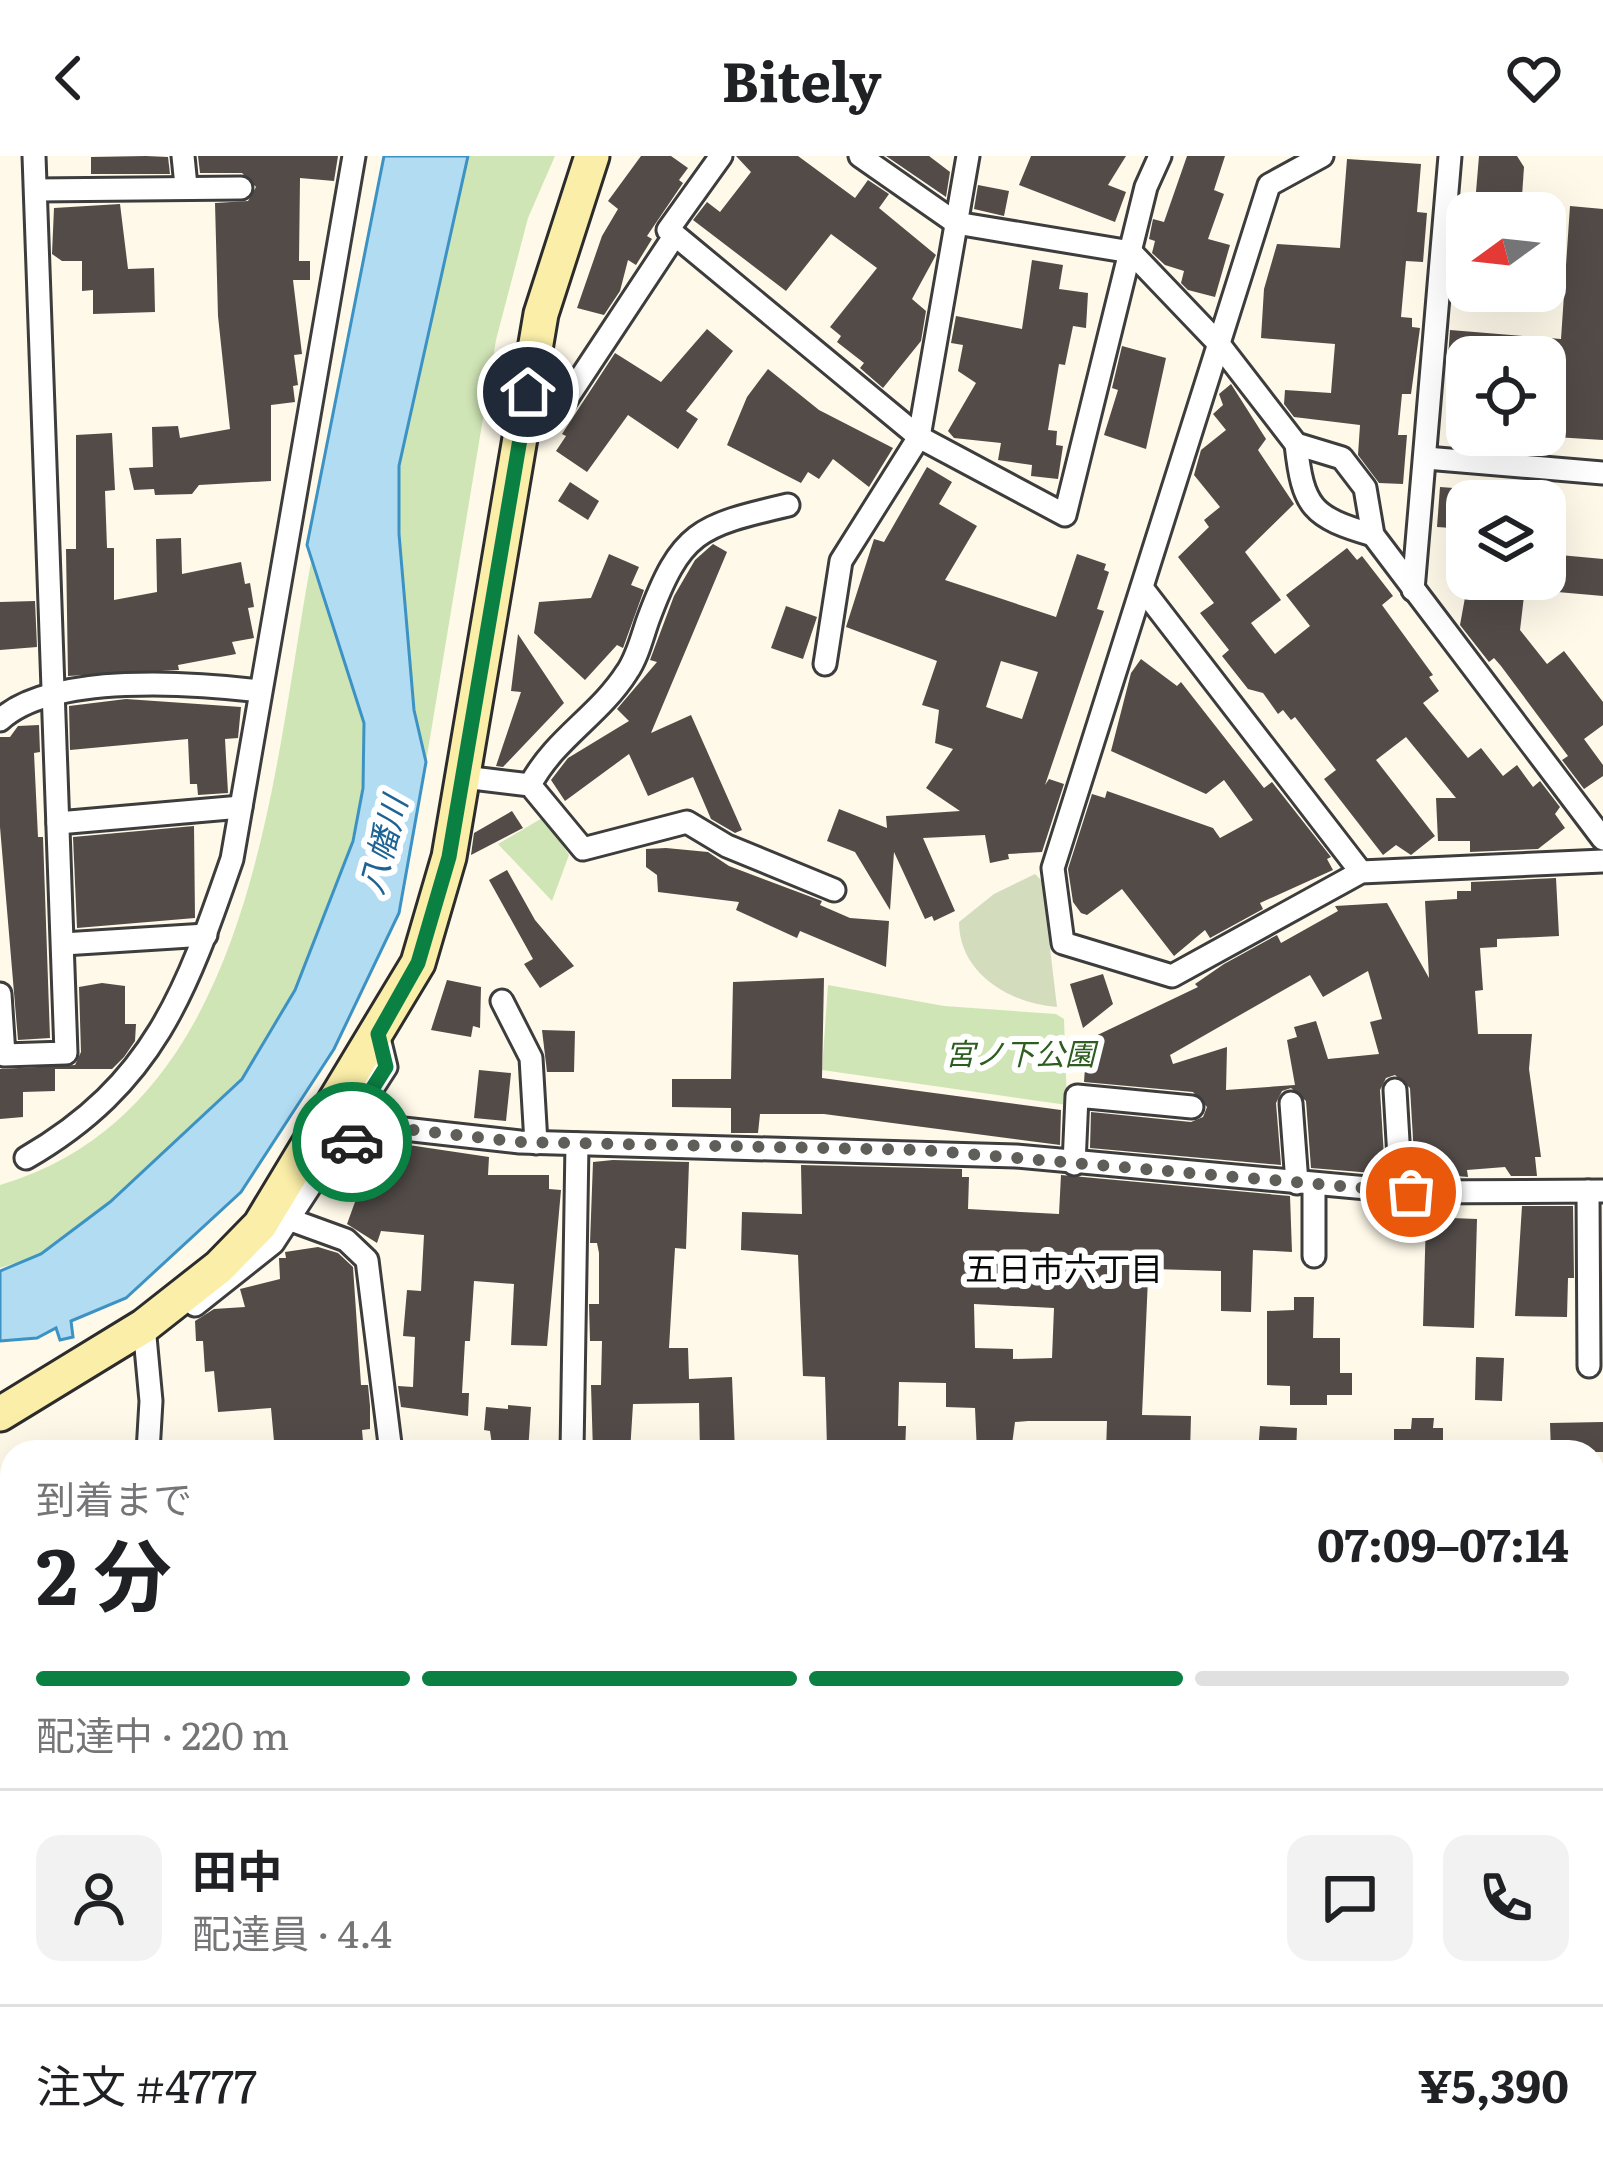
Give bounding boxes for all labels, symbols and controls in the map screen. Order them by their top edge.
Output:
text: Bitely [722,38,881,119]
icon: back [36,45,102,111]
icon: heart [1501,45,1567,111]
north arrow [1446,192,1566,312]
map controls [1446,192,1566,600]
button: locate [1446,336,1566,456]
pin [477,341,579,443]
icon: home [495,359,561,425]
button: layers [1446,480,1566,600]
water label: 八幡川 [344,787,418,899]
park label: 宮ノ下公園 [945,1030,1099,1074]
courier [292,1082,412,1202]
icon: car [319,1109,385,1175]
pin [1360,1141,1462,1243]
icon: bag [1378,1159,1444,1225]
district label: 五日市六丁目 [965,1242,1163,1291]
text: 到着まで [36,1468,192,1526]
text: 07:09–07:14 [1317,1509,1569,1576]
text: 2 分 [36,1513,172,1629]
text: 配達中 · 220 m [36,1704,289,1762]
button: person [36,1835,162,1961]
text: 田中 [192,1835,282,1902]
button: chat [1287,1835,1413,1961]
button: phone [1443,1835,1569,1961]
text: 配達員 · 4.4 [192,1902,392,1960]
text: 注文 #4777 [36,2050,257,2117]
text: ¥5,390 [1418,2050,1569,2117]

